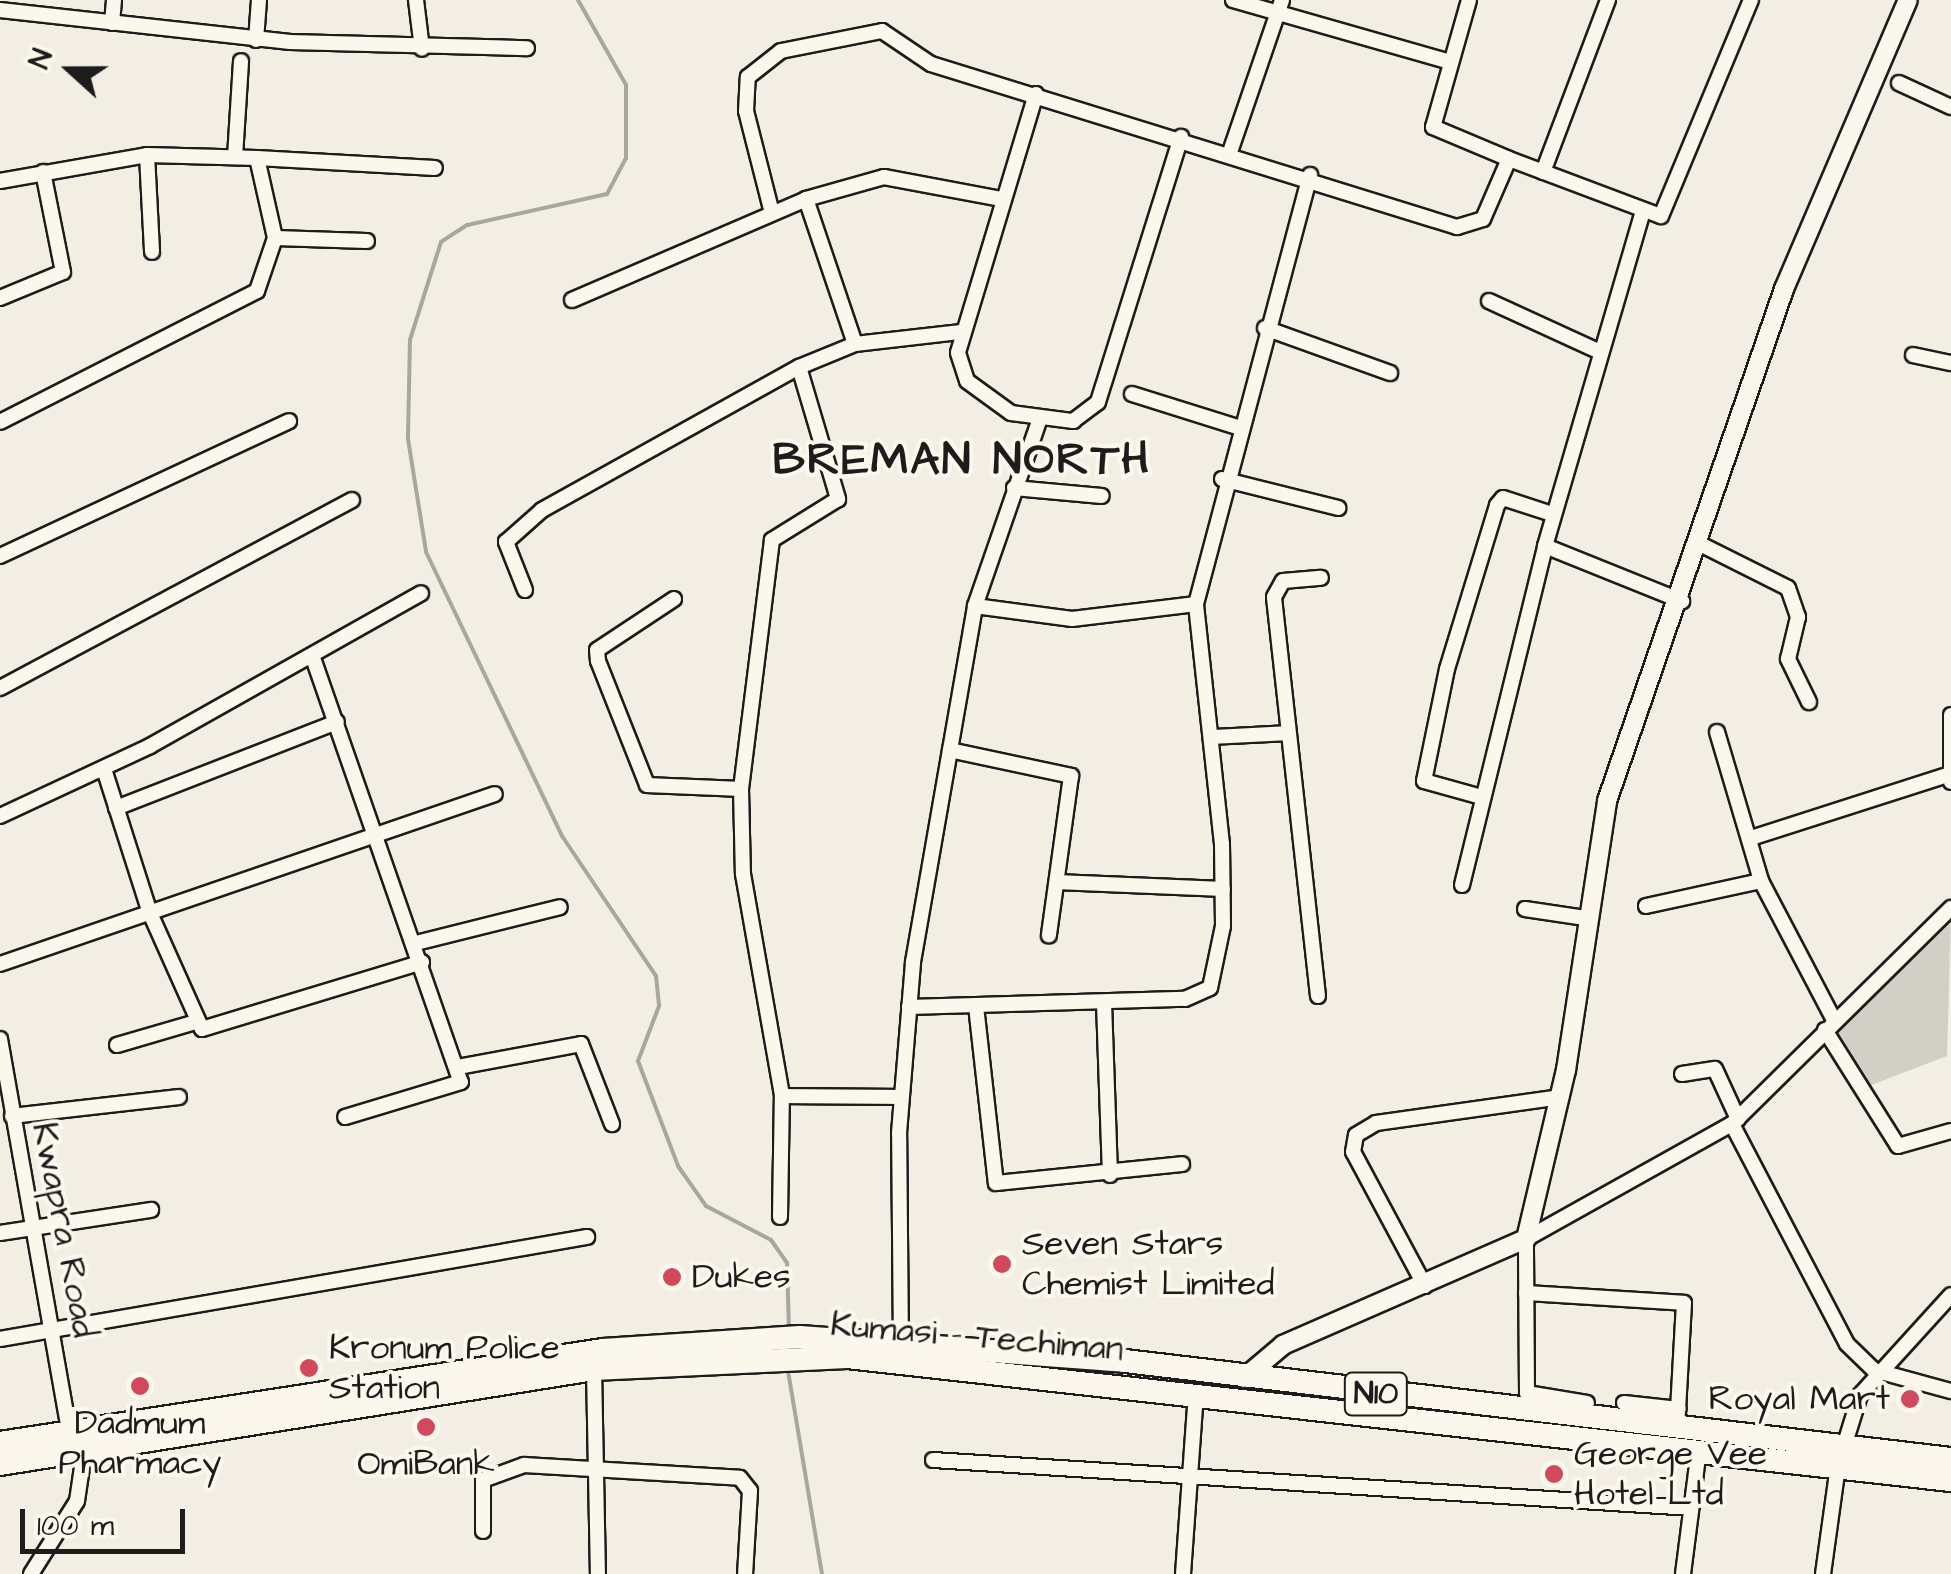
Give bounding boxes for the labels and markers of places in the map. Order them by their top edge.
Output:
place label: Seven Stars Chemist Limited [1022,1223,1274,1305]
marker: Seven Stars Chemist Limited [991,1253,1013,1275]
place label: Dukes [692,1256,790,1298]
marker: Dukes [661,1266,683,1288]
place label: Kronum Police Station [329,1327,560,1409]
marker: Kronum Police Station [298,1357,320,1379]
marker: Dadmum Pharmacy [129,1375,151,1397]
place label: Royal Mart [1709,1378,1890,1420]
marker: Royal Mart [1899,1388,1921,1410]
place label: Dadmum Pharmacy [58,1402,222,1484]
marker: OmiBank [415,1416,437,1438]
place label: George Vee Hotel Ltd [1574,1433,1767,1515]
place label: OmiBank [357,1443,495,1485]
marker: George Vee Hotel Ltd [1543,1463,1565,1485]

